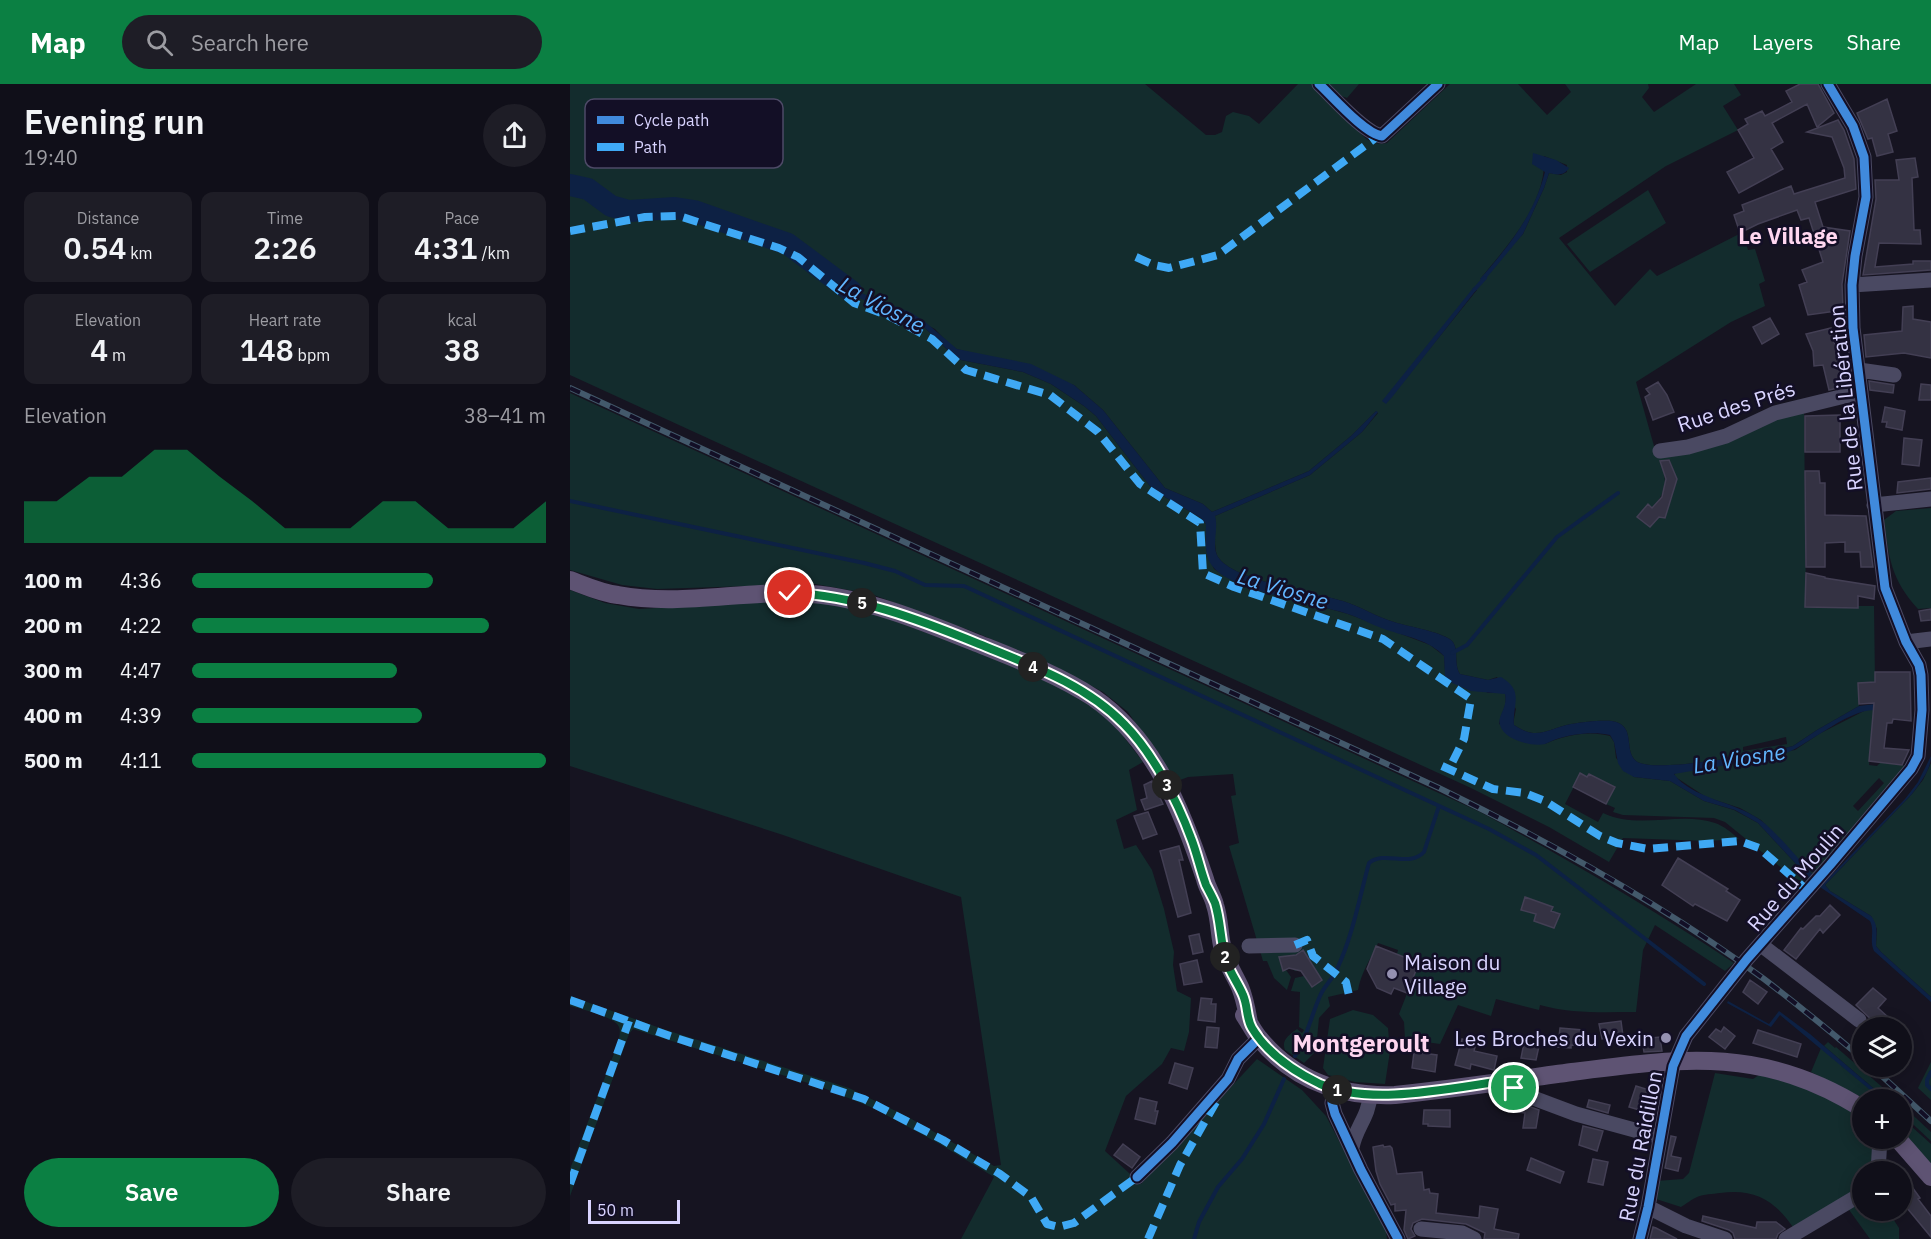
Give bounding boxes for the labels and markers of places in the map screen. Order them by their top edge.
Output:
pin [764,567,815,618]
pin: 5 [847,588,877,618]
pin: 4 [1018,652,1048,682]
pin: 3 [1152,770,1182,800]
pin: 2 [1210,942,1240,972]
place label: Maison du Village [1404,948,1501,1000]
marker: Maison du Village [1385,967,1399,981]
place label: Les Broches du Vexin [1454,1024,1654,1052]
marker: Les Broches du Vexin [1659,1031,1673,1045]
pin [1488,1062,1539,1113]
pin: 1 [1322,1075,1352,1105]

